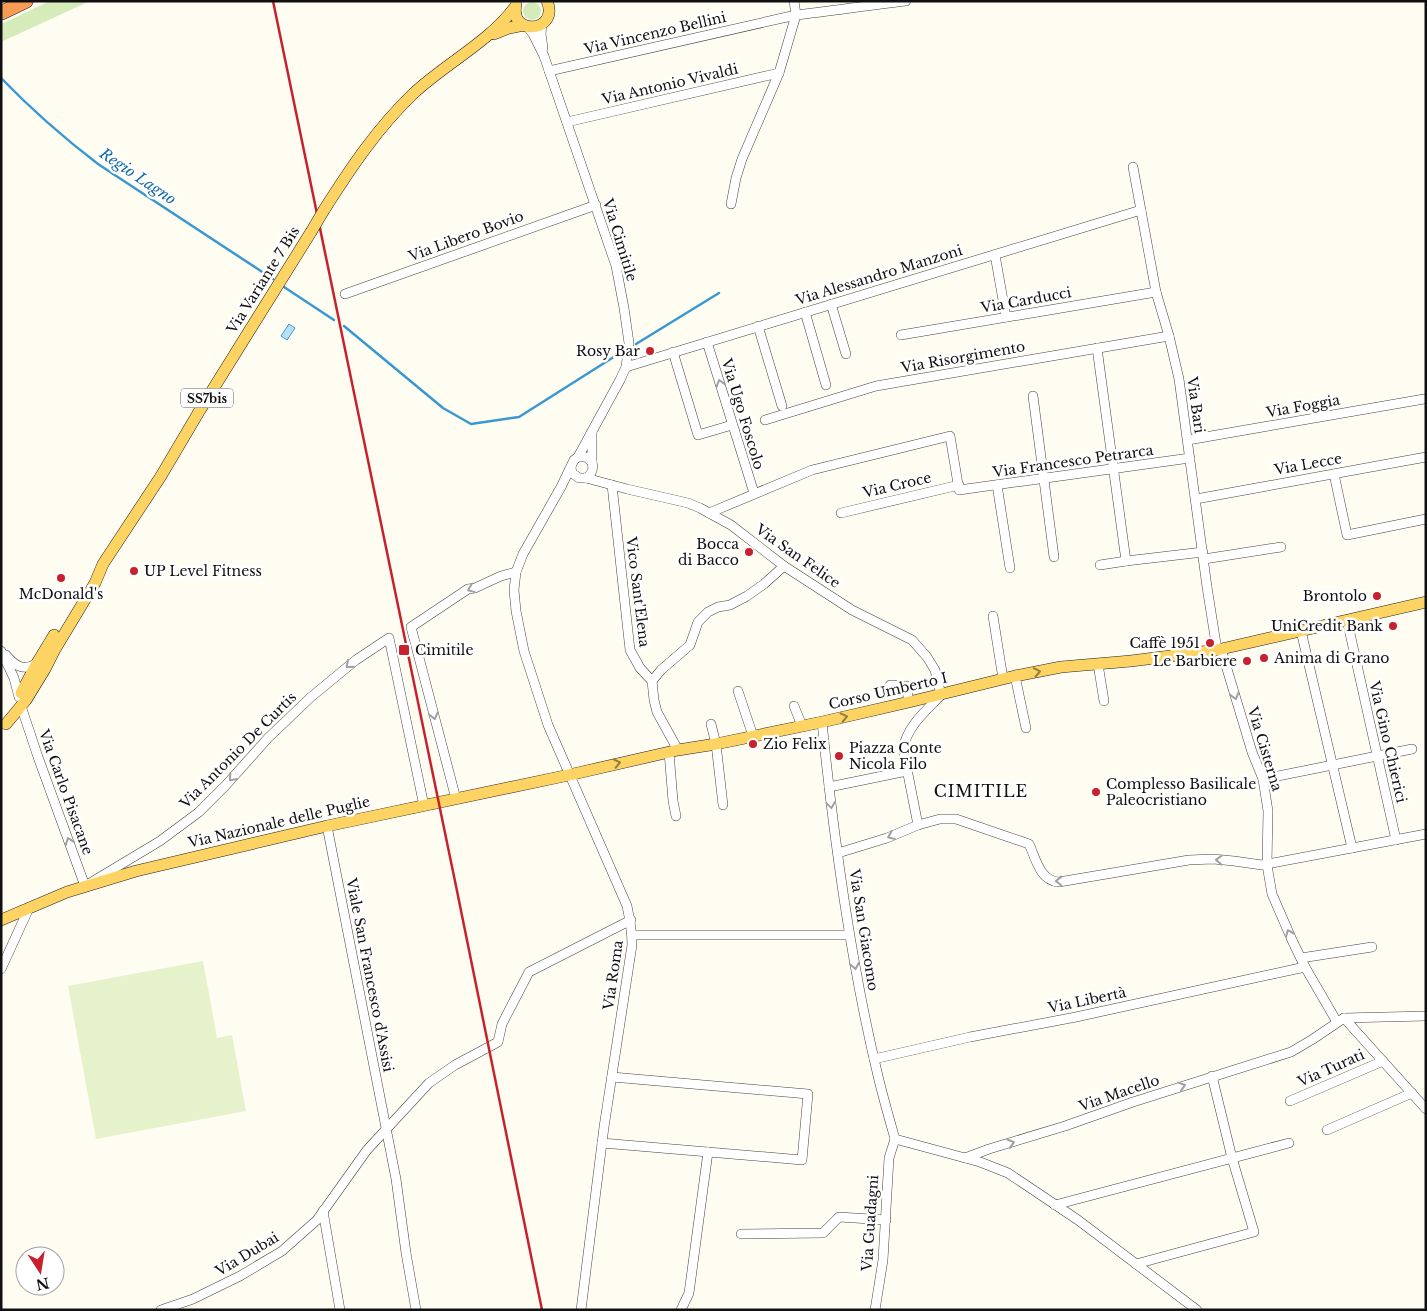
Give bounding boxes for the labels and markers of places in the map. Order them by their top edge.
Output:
place label: Rosy Bar [576,342,640,360]
marker: Rosy Bar [644,345,656,357]
place label: Bocca di Bacco [678,535,739,569]
marker: Bocca di Bacco [743,546,755,558]
place label: UP Level Fitness [144,562,262,580]
marker: UP Level Fitness [128,565,140,577]
marker: McDonald's [55,572,67,584]
place label: McDonald's [19,585,103,603]
place label: Brontolo [1303,587,1367,605]
marker: Brontolo [1371,590,1383,602]
place label: UniCredit Bank [1271,617,1383,635]
marker: UniCredit Bank [1387,620,1399,632]
place label: Caffè 1951 [1129,634,1200,652]
marker: Caffè 1951 [1204,637,1216,649]
place label: Cimitile [415,641,473,659]
marker: Cimitile [397,643,411,657]
place label: Anima di Grano [1273,649,1390,667]
place label: Le Barbiere [1153,652,1237,670]
marker: Anima di Grano [1258,652,1270,664]
marker: Le Barbiere [1241,655,1253,667]
place label: Zio Felix [763,735,827,753]
marker: Zio Felix [747,738,759,750]
place label: Piazza Conte Nicola Filo [849,739,942,773]
marker: Piazza Conte Nicola Filo [833,750,845,762]
place label: Complesso Basilicale Paleocristiano [1106,775,1256,809]
marker: Complesso Basilicale Paleocristiano [1090,786,1102,798]

